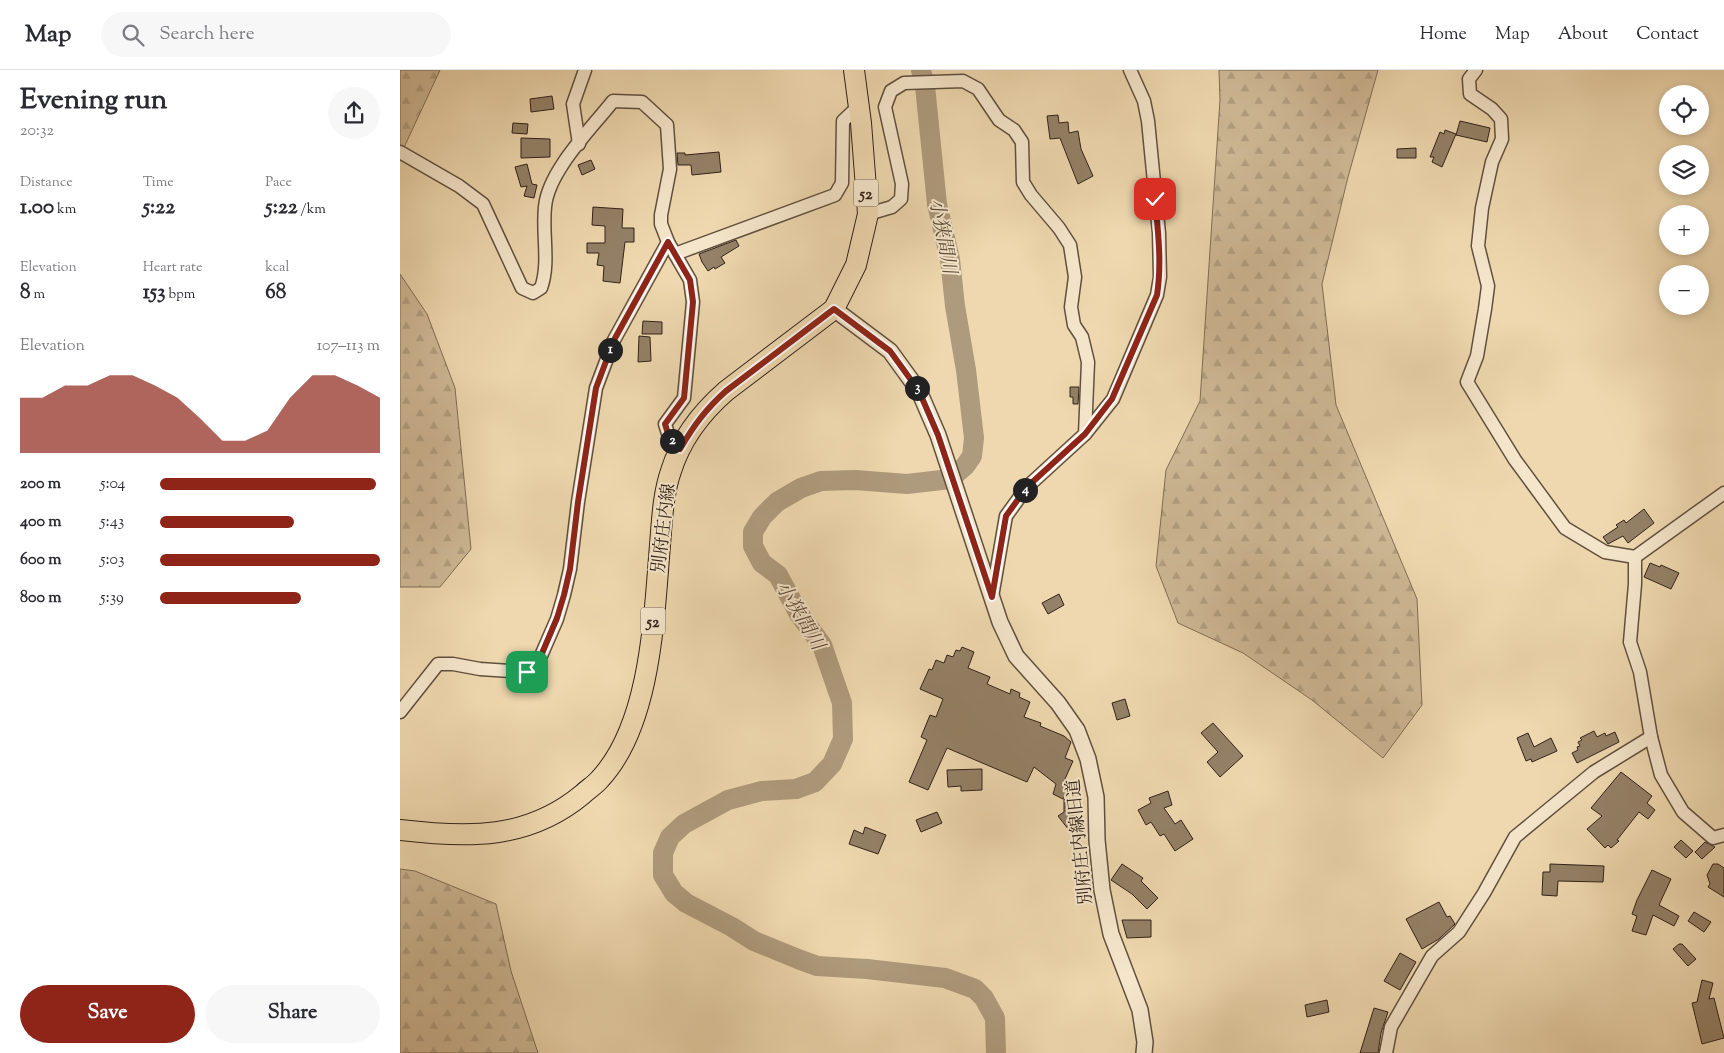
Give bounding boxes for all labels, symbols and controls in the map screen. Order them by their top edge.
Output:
search box [101,12,451,57]
text: Map [25,18,71,52]
icon: search [119,21,147,49]
text: Search here [159,21,255,48]
text: Home [1420,22,1467,48]
text: Map [1495,22,1530,48]
text: About [1558,22,1608,48]
text: Contact [1636,22,1699,48]
text: Evening run [20,81,167,121]
map controls [1659,85,1709,315]
button: locate [1659,85,1709,135]
button: share [328,87,380,139]
text: 20:32 [20,120,54,143]
button: layers [1659,145,1709,195]
text: Distance [20,173,73,193]
text: Time [143,173,174,193]
text: Pace [265,173,292,193]
pin [1134,178,1176,220]
road number: 52 [854,180,878,206]
icon: check [1141,185,1169,213]
text: 1.00 [20,193,54,223]
text: 5:22 [143,193,175,223]
text: 5:22 [265,193,298,223]
water label: 小狭間川 [921,197,962,278]
text: km [54,200,76,220]
text: /km [298,200,326,220]
button: + [1659,205,1709,255]
text: Elevation [20,258,77,278]
text: Heart rate [143,258,202,278]
text: kcal [265,258,289,278]
button: − [1659,265,1709,315]
text: 8 [20,278,31,308]
text: 153 [143,278,165,308]
text: 68 [265,278,286,308]
text: m [31,285,45,305]
text: bpm [165,285,195,305]
text: Elevation [20,335,85,358]
text: 107–113 m [317,335,380,358]
pin: 1 [598,338,622,362]
text: 1 [608,340,613,360]
pin: 3 [904,376,930,400]
text: 3 [915,378,920,398]
pin: 2 [660,428,684,454]
text: 2 [669,431,676,451]
text: 200 m [20,473,61,496]
text: 5:04 [100,473,125,496]
pin: 4 [1012,478,1038,502]
text: 4 [1022,480,1029,500]
street label: 別府庄内線 [647,482,683,574]
text: 400 m [20,511,62,534]
text: 5:43 [100,511,124,534]
text: 600 m [20,549,62,572]
text: 5:03 [100,549,124,572]
water label: 小狭間川 [768,577,831,658]
text: 800 m [20,587,62,610]
text: 5:39 [100,587,124,610]
road number: 52 [640,608,666,634]
pin [506,651,548,693]
icon: arrive [513,658,541,686]
street label: 別府庄内線旧道 [1061,778,1101,906]
button: Save [20,985,195,1043]
button: Share [205,985,380,1043]

